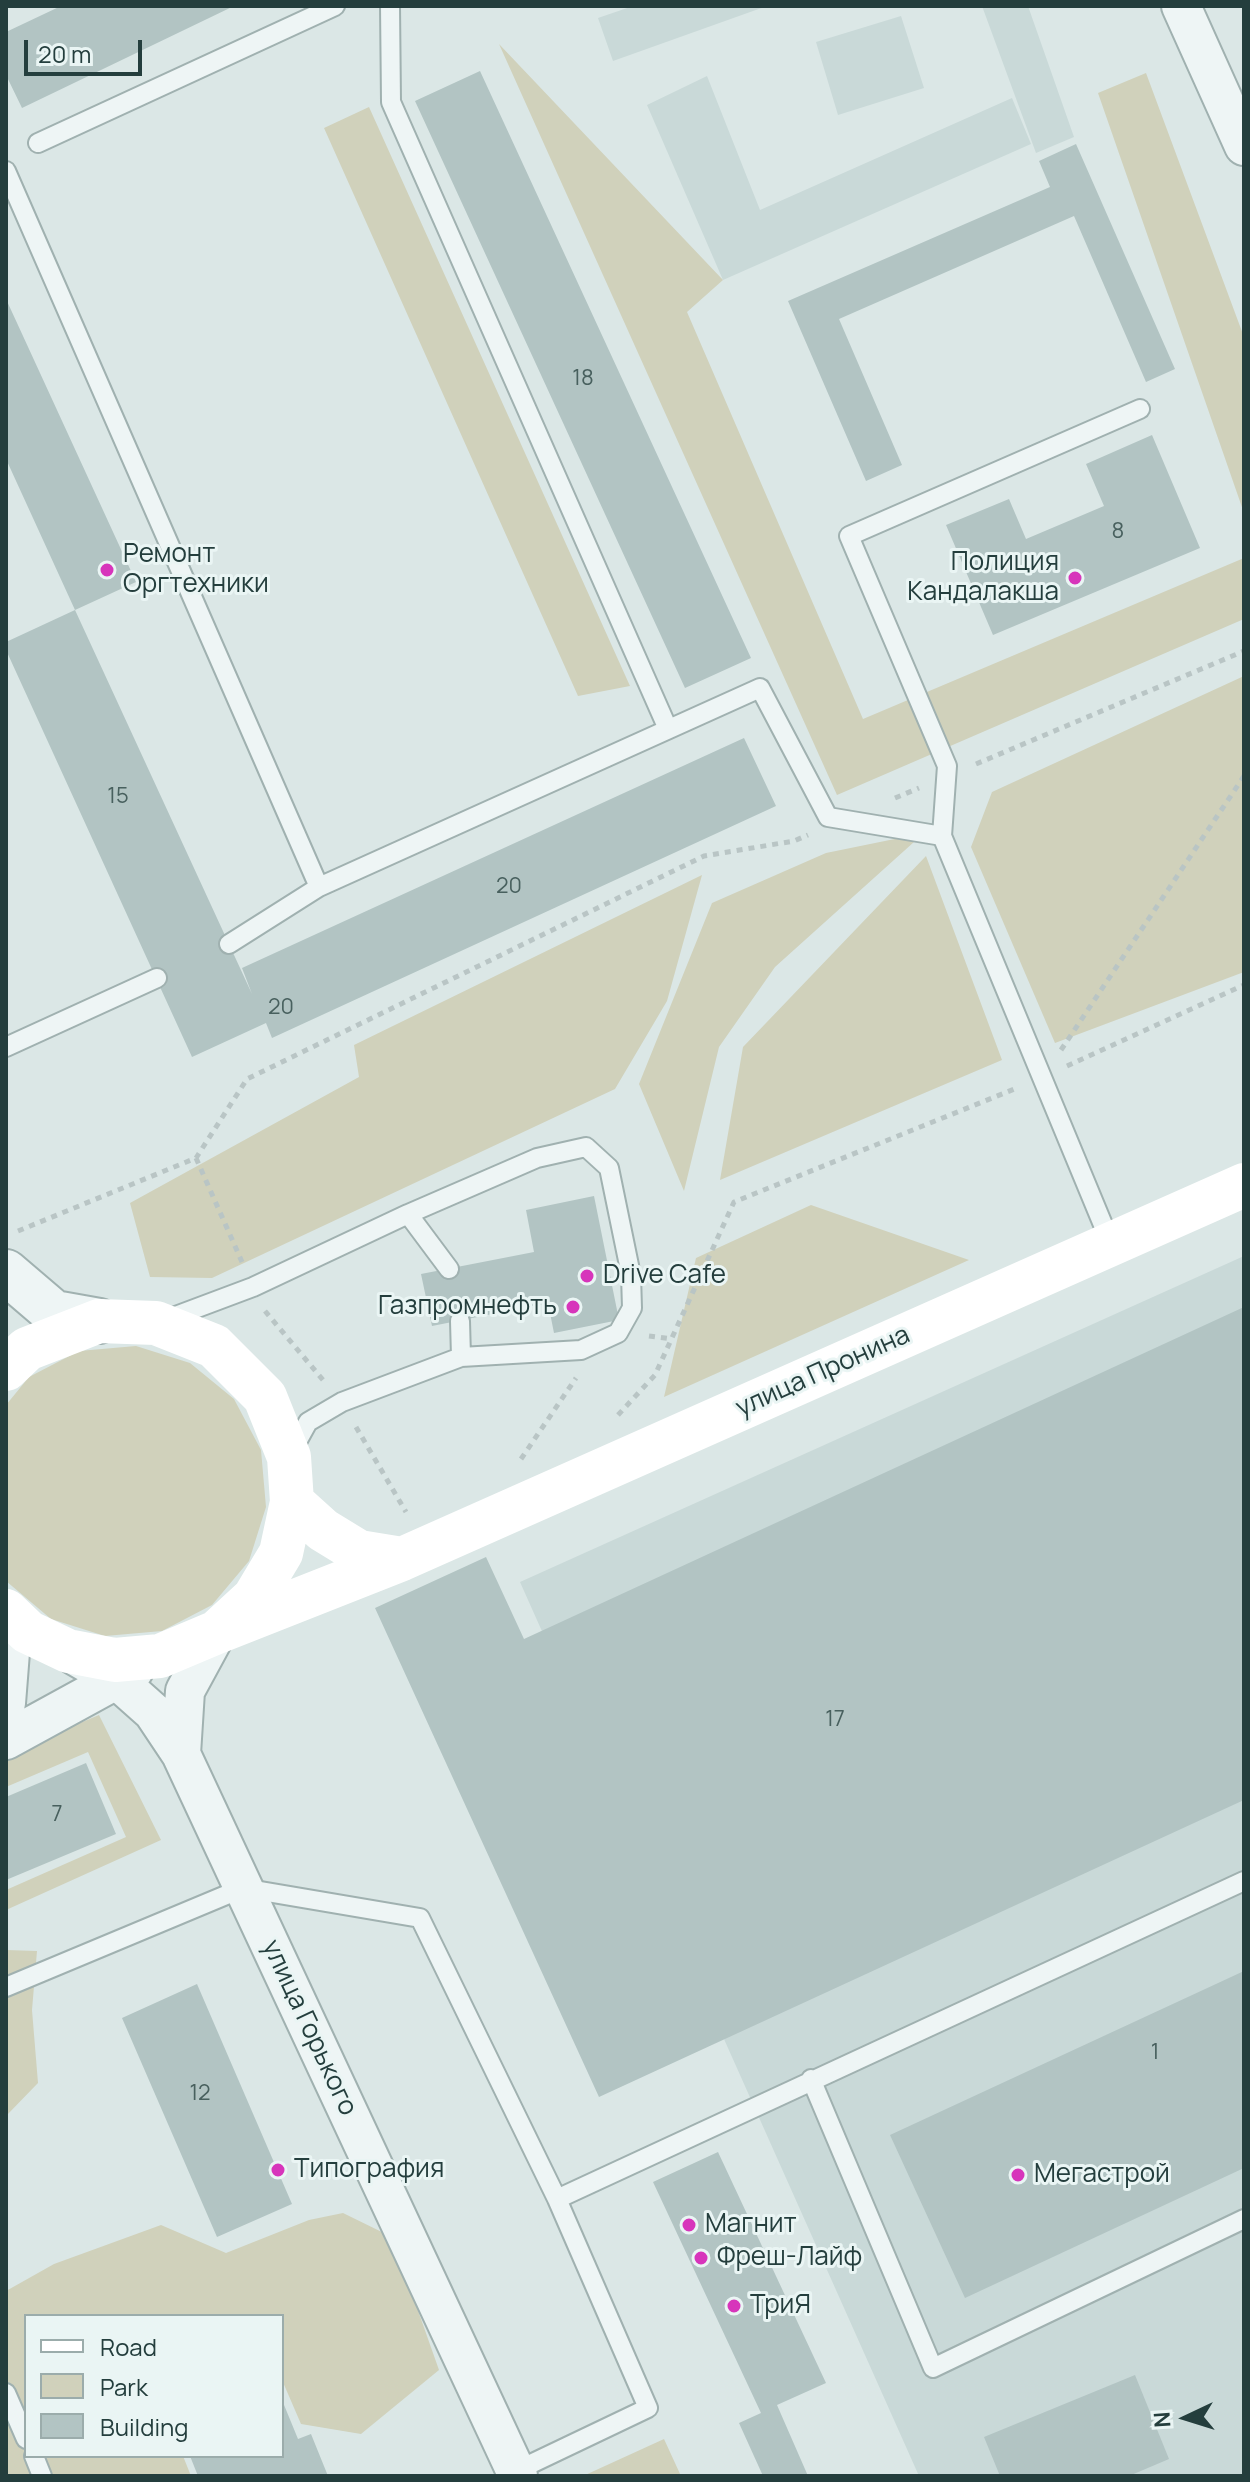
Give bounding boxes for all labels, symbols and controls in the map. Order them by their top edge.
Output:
scale bar [28,24,146,74]
text: 20 m [38,37,91,70]
house number: 18 [572,366,594,392]
house number: 8 [1112,519,1124,545]
place label: Ремонт Оргтехники [123,539,269,600]
place label: Полиция Кандалакша [907,547,1059,608]
marker: Ремонт Оргтехники [98,561,116,579]
marker: Полиция Кандалакша [1066,569,1084,587]
house number: 15 [107,784,129,810]
house number: 20 [496,874,522,900]
house number: 20 [268,995,294,1021]
place label: Drive Cafe [603,1260,726,1292]
marker: Drive Cafe [578,1267,596,1285]
place label: Газпромнефть [378,1291,557,1323]
marker: Газпромнефть [564,1298,582,1316]
street label: улица Пронина [731,1320,915,1424]
house number: 17 [825,1707,845,1733]
house number: 7 [51,1802,63,1828]
street label: улица Горького [255,1935,363,2121]
house number: 1 [1151,2040,1159,2066]
house number: 12 [189,2081,211,2107]
place label: Типография [294,2154,444,2186]
place label: Мегастрой [1034,2159,1170,2191]
marker: Типография [269,2161,287,2179]
marker: Мегастрой [1009,2166,1027,2184]
place label: Магнит [705,2209,797,2241]
marker: Магнит [680,2216,698,2234]
place label: Фреш-Лайф [717,2242,862,2274]
marker: Фреш-Лайф [692,2249,710,2267]
place label: ТриЯ [750,2290,811,2322]
marker: ТриЯ [725,2297,743,2315]
legend [24,2314,284,2458]
text: Road [100,2330,157,2363]
text: Park [100,2370,148,2403]
north arrow [1146,2378,1226,2458]
text: Building [100,2410,188,2443]
text: N [1147,2411,1178,2429]

